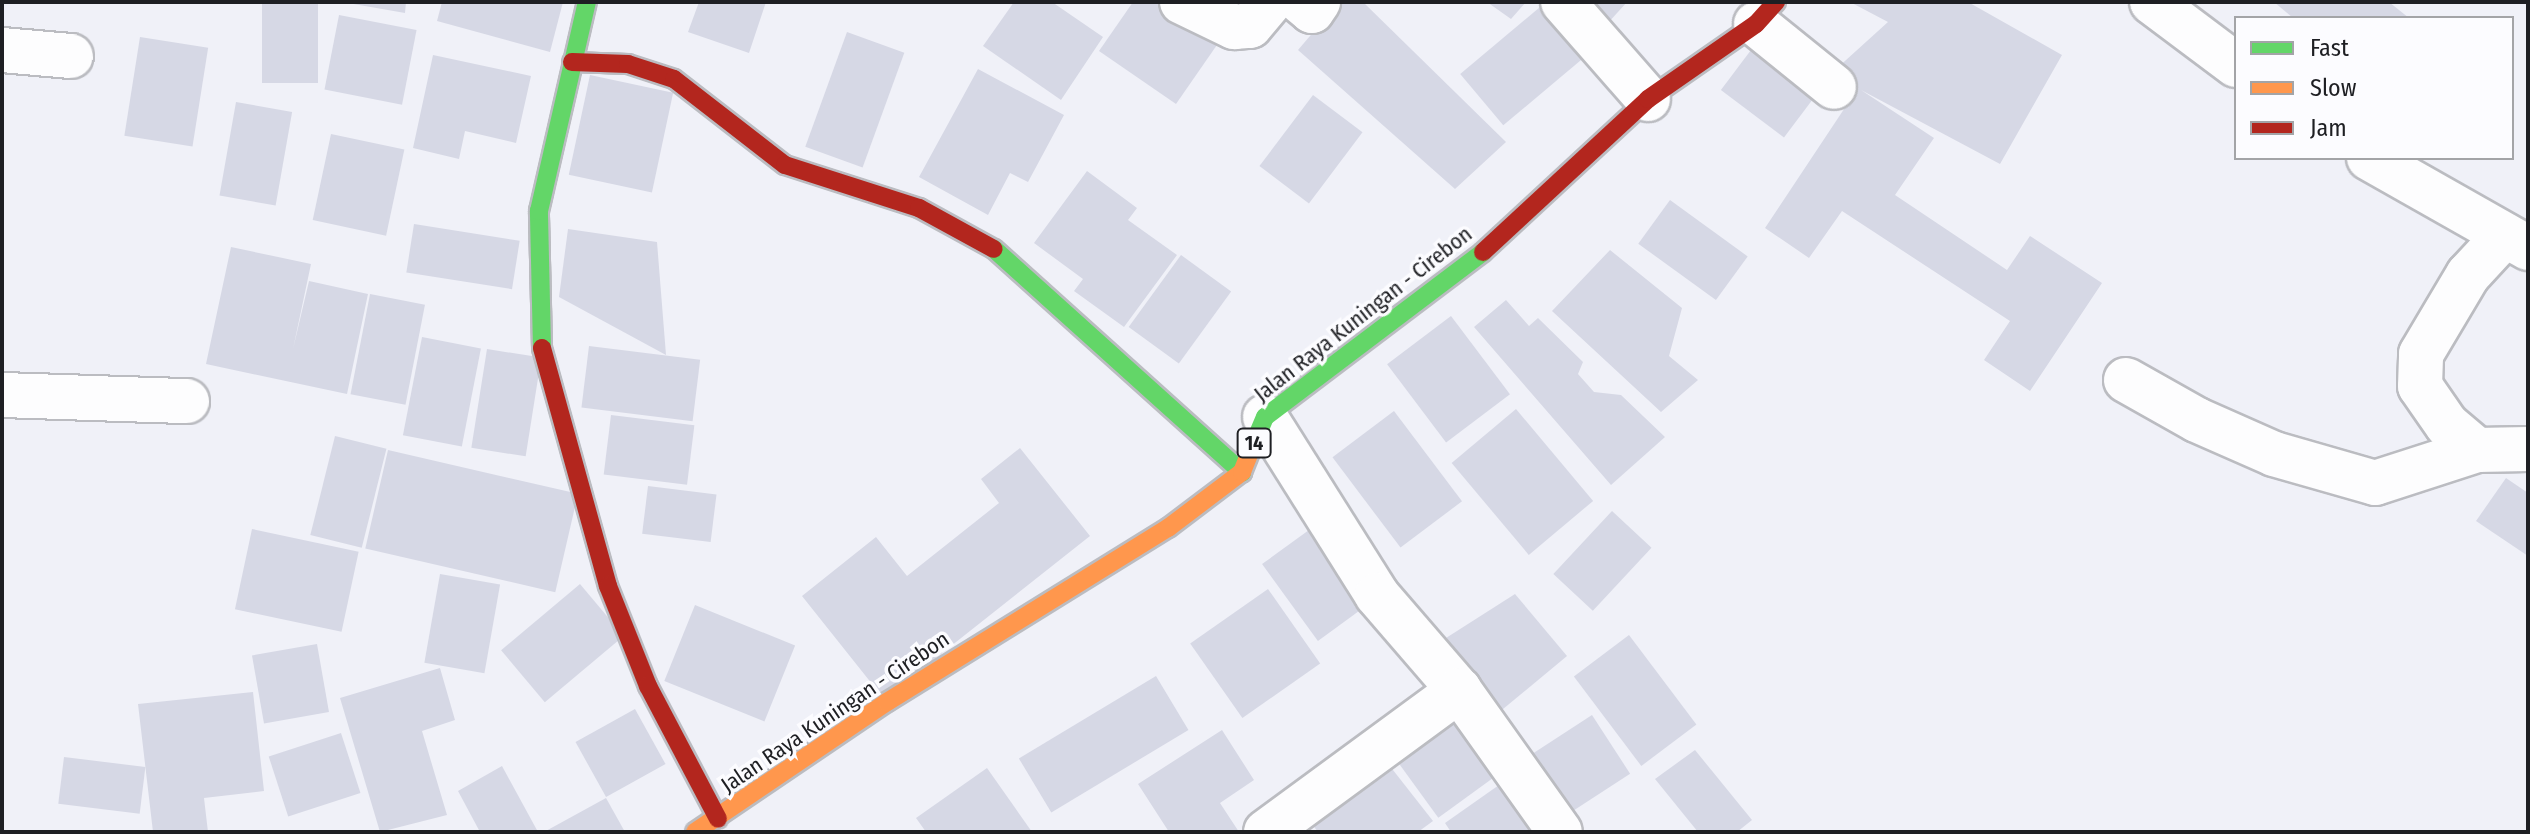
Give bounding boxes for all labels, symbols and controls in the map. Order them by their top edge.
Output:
legend [2234,16,2514,160]
text: Fast [2310,34,2349,62]
text: Slow [2310,74,2356,102]
text: Jam [2310,114,2347,142]
street label: Jalan Raya Kuningan - Cirebon [1249,221,1477,407]
road number: 14 [1236,427,1272,459]
street label: Jalan Raya Kuningan - Cirebon [716,626,954,798]

